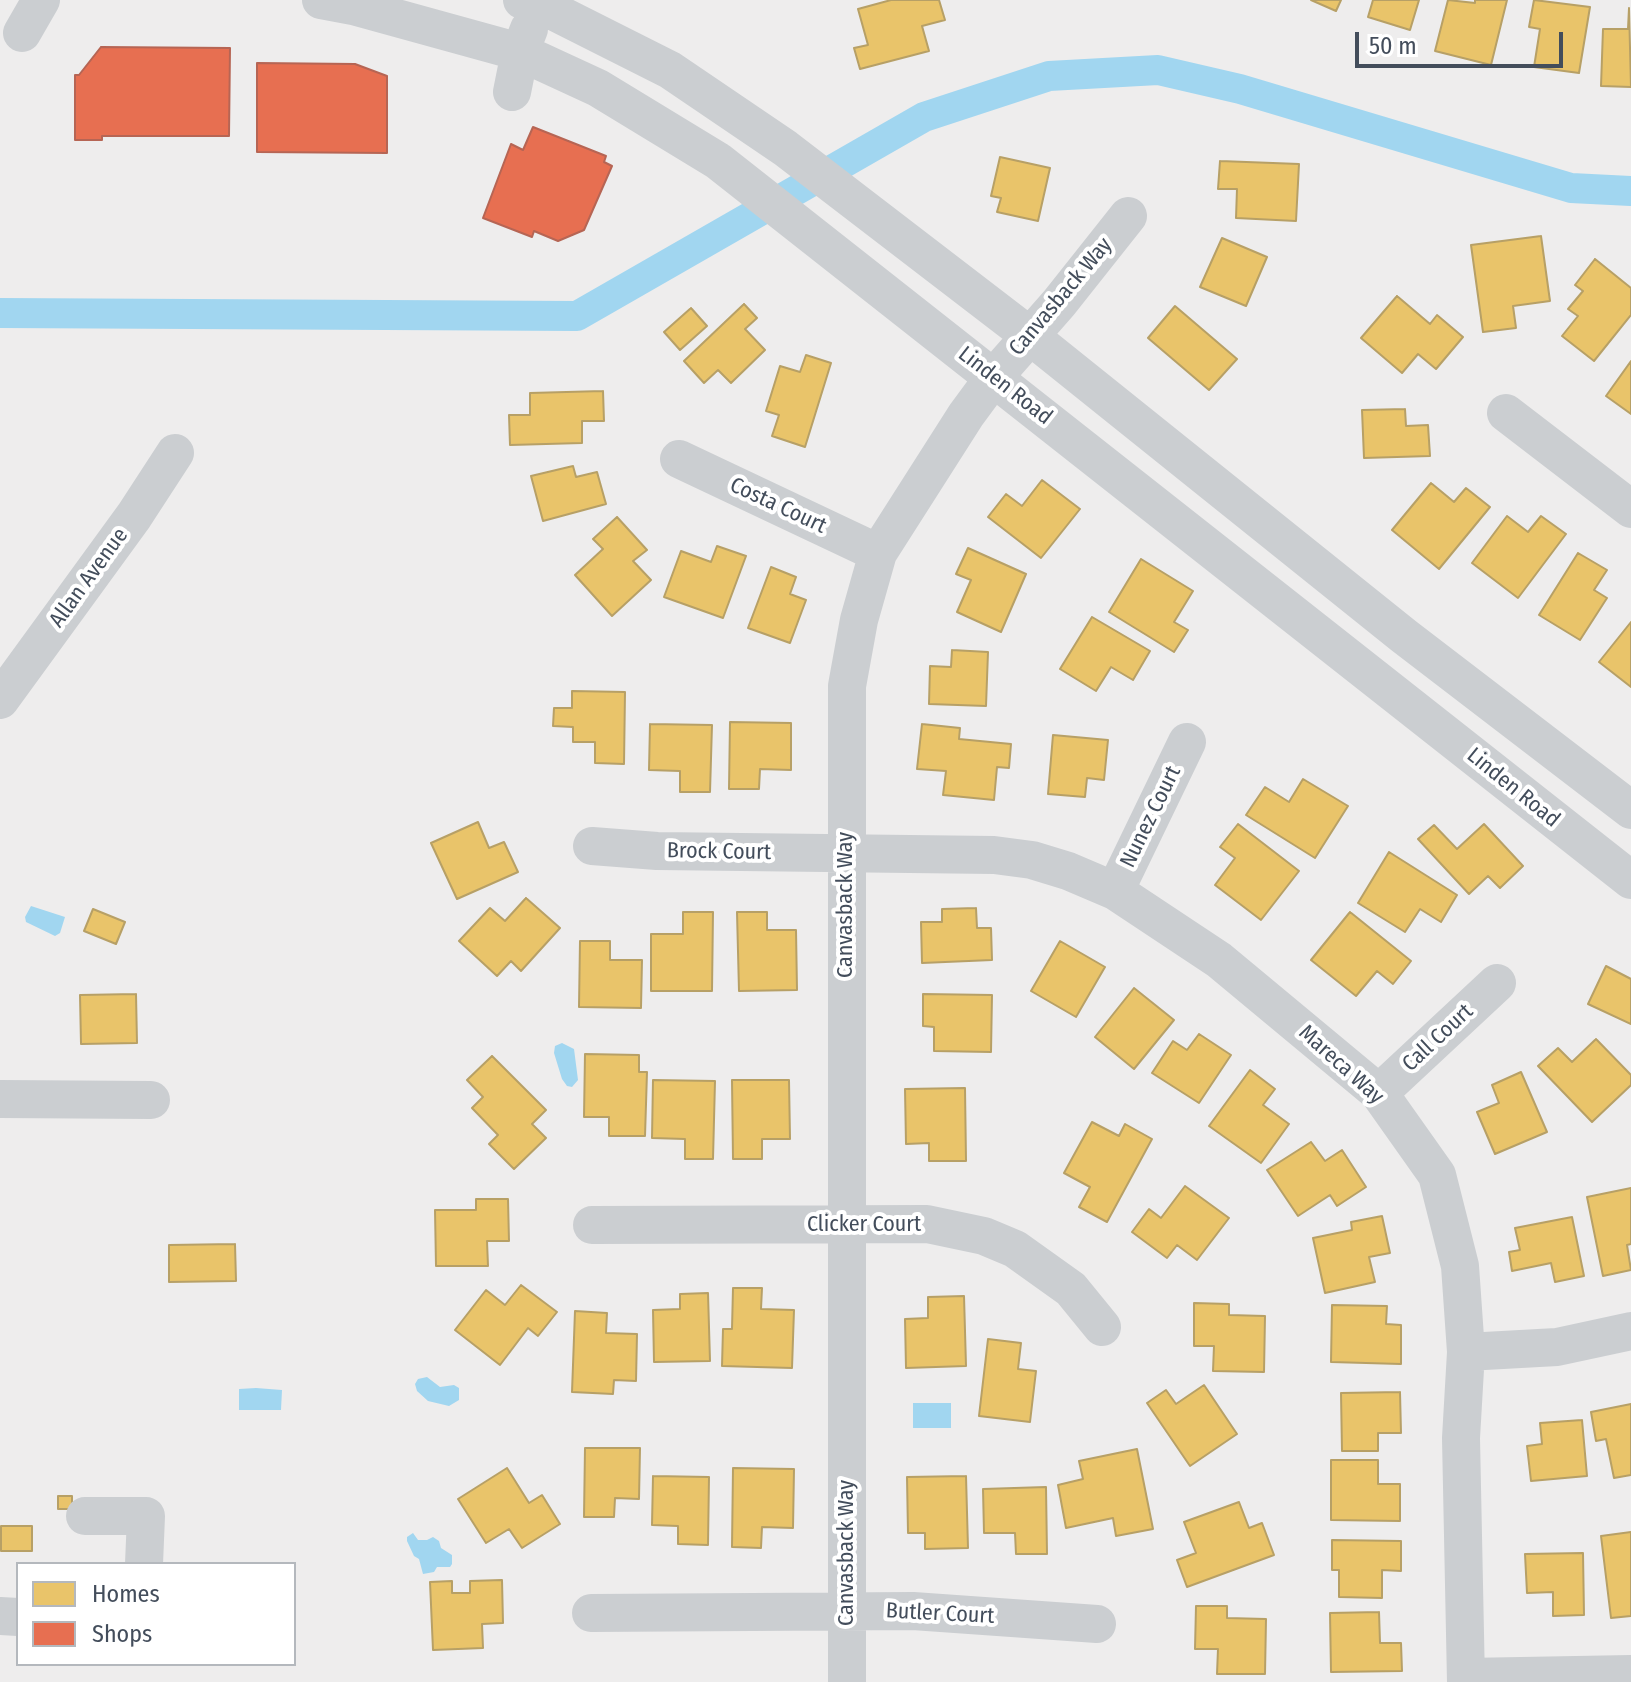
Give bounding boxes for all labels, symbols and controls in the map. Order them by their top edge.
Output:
scale bar [1359,16,1567,66]
text: 50 m [1369,32,1417,60]
street label: Canvasback Way [1004,233,1118,361]
street label: Linden Road [953,341,1057,431]
street label: Costa Court [726,472,830,540]
street label: Allan Avenue [44,523,134,633]
street label: Linden Road [1461,743,1565,833]
street label: Nunez Court [1115,762,1187,872]
street label: Canvasback Way [833,832,859,978]
street label: Brock Court [667,838,771,866]
street label: Call Court [1397,999,1479,1077]
street label: Mareca Way [1293,1020,1389,1110]
street label: Clicker Court [807,1212,921,1238]
street label: Canvasback Way [834,1480,860,1626]
legend [16,1562,296,1666]
text: Homes [92,1580,160,1608]
street label: Butler Court [885,1598,995,1630]
text: Shops [92,1620,152,1648]

